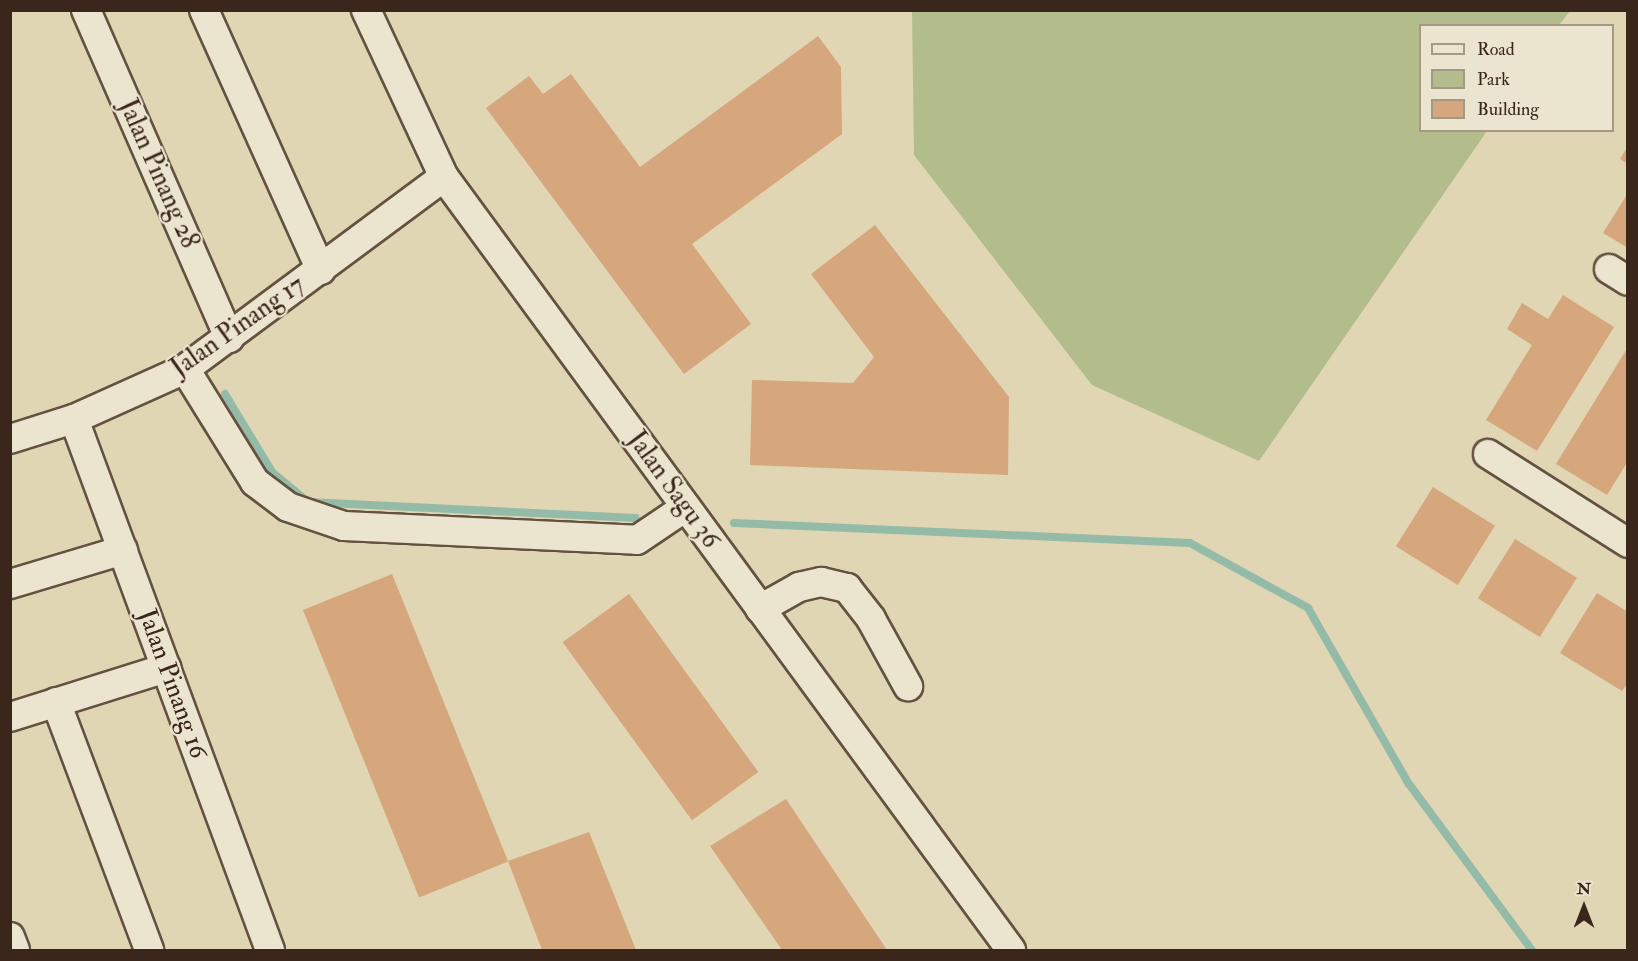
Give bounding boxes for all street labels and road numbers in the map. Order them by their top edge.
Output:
street label: Jalan Pinang 28 [111,95,205,253]
street label: Jalan Pinang 17 [165,270,311,384]
street label: Jalan Sagu 36 [620,425,726,555]
street label: Jalan Pinang 16 [131,605,213,763]

